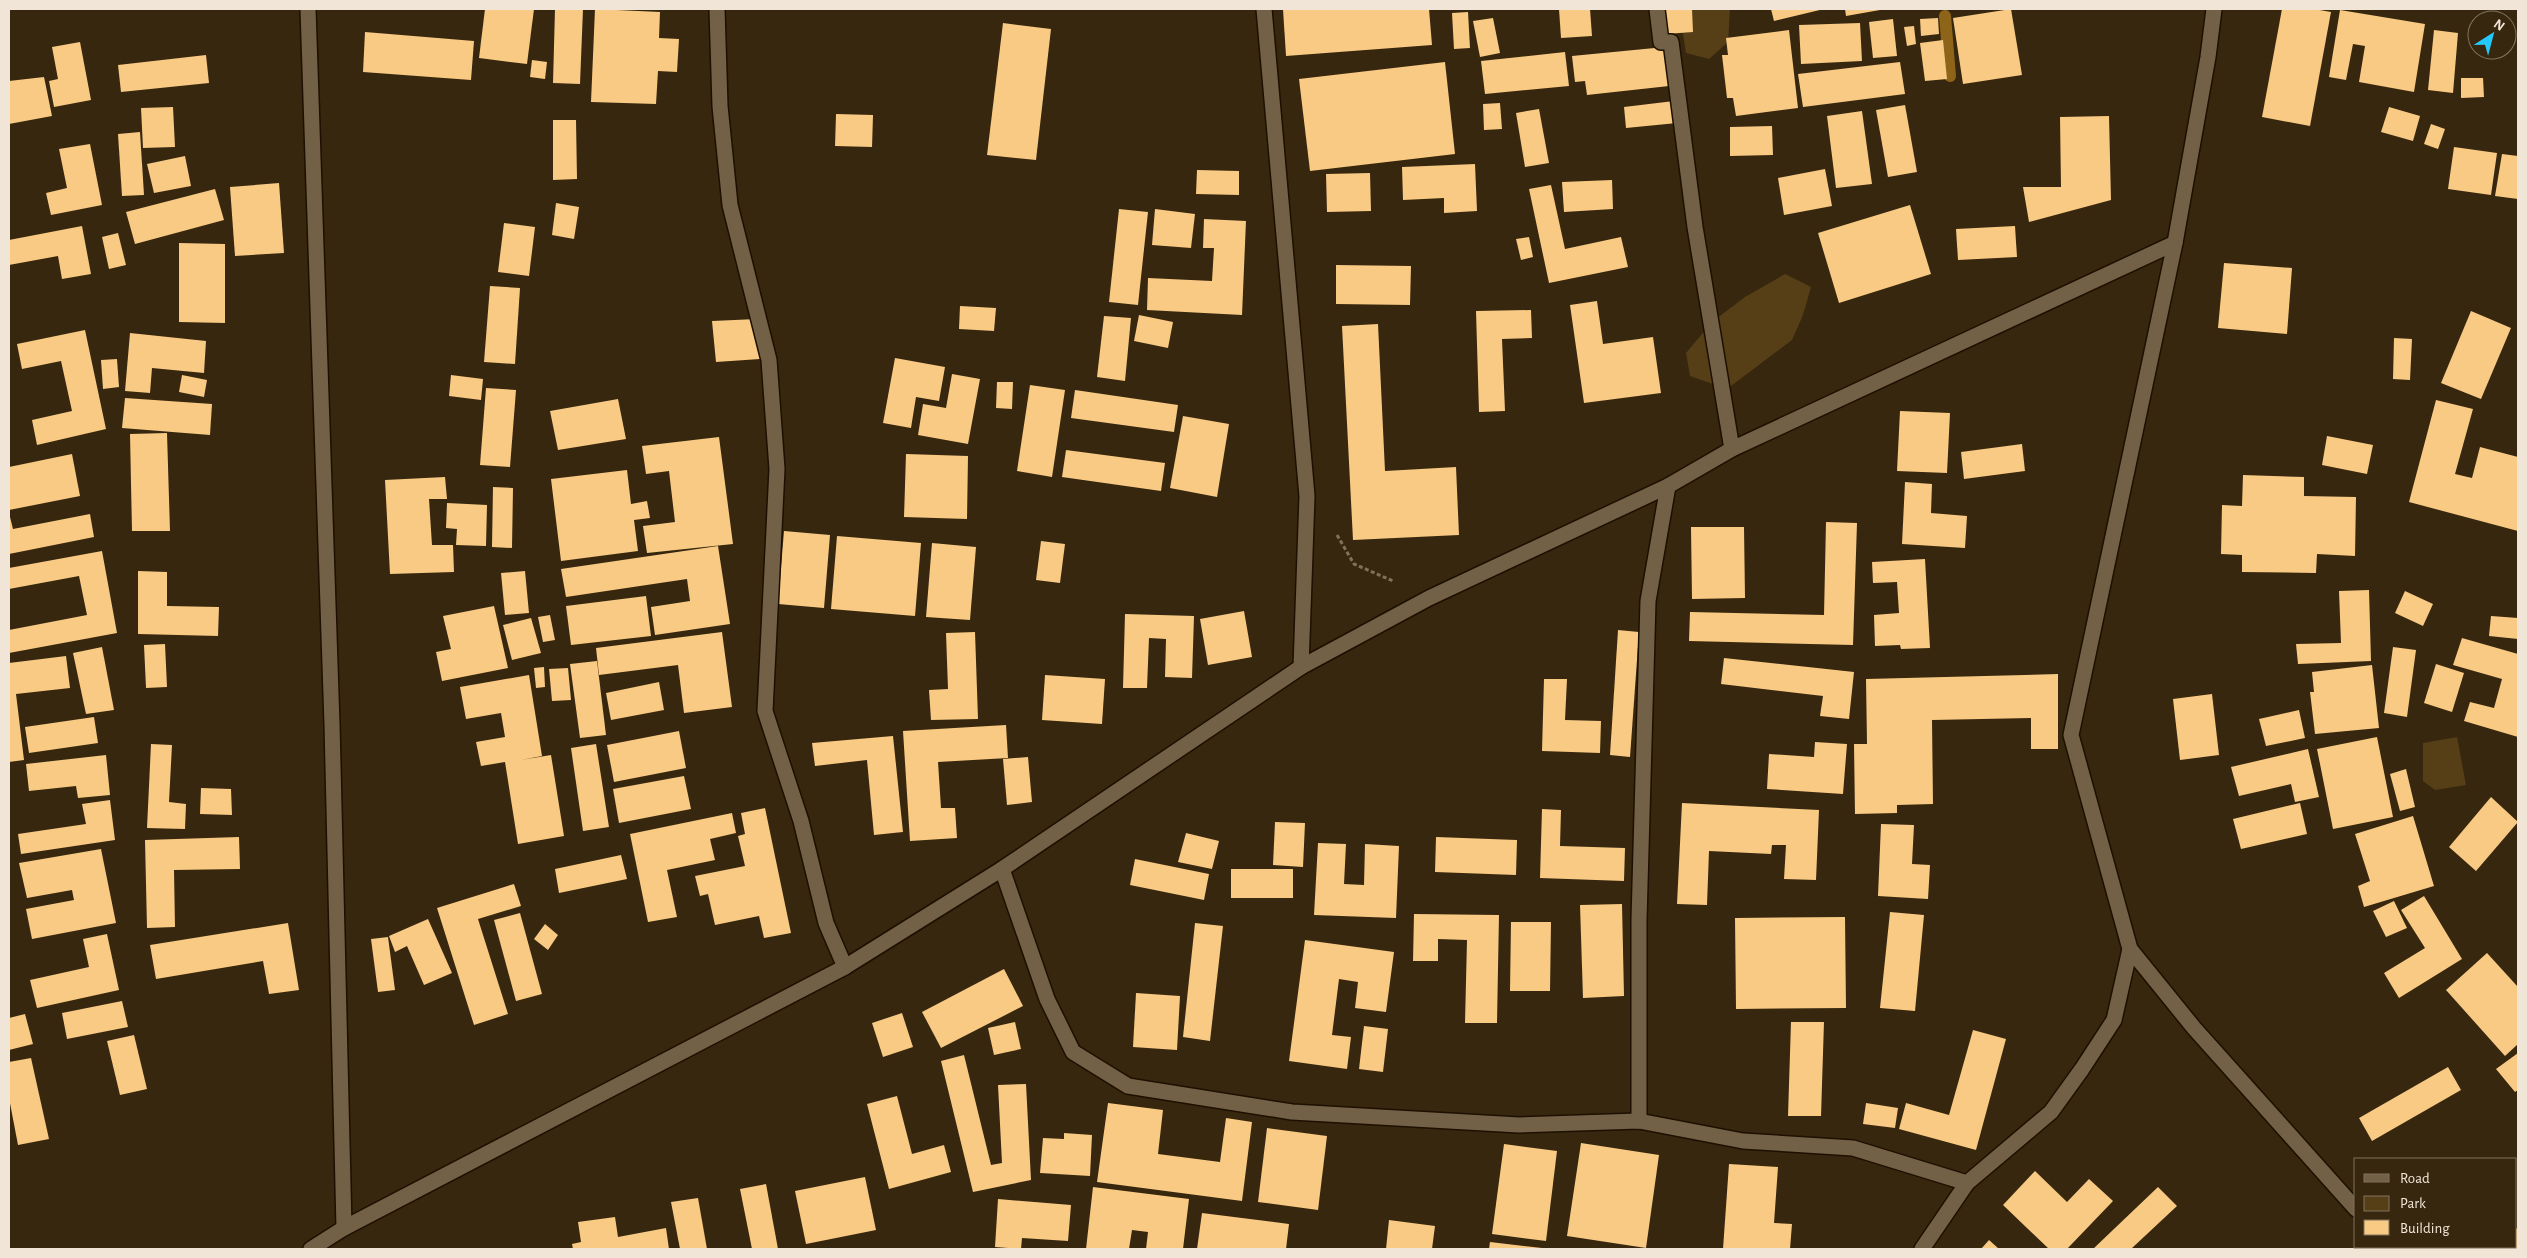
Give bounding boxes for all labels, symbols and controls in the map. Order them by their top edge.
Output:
north arrow [2467,10,2517,60]
text: N [2491,17,2507,34]
legend [2354,1158,2517,1248]
text: Road [2400,1171,2430,1186]
text: Park [2400,1196,2426,1211]
text: Building [2400,1221,2450,1236]

